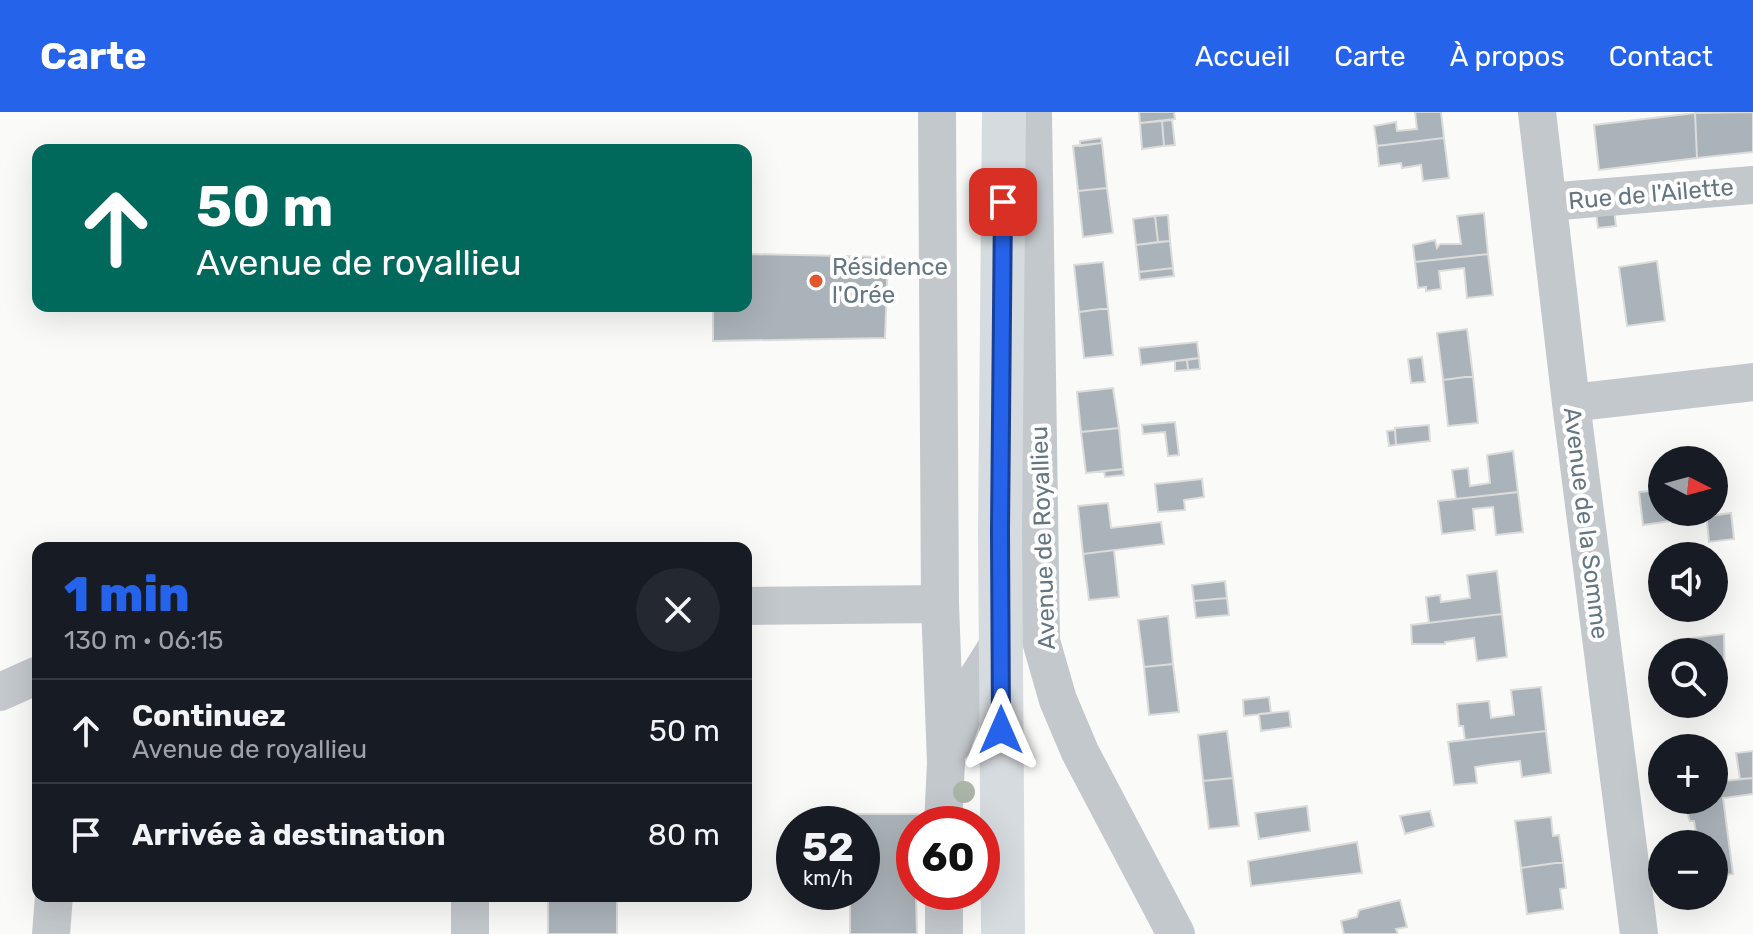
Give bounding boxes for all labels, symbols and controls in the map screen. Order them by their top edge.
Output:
text: Carte [40,33,147,79]
text: Accueil [1195,40,1290,73]
text: Carte [1334,40,1406,73]
text: À propos [1450,40,1565,73]
text: Contact [1609,40,1713,73]
pin [969,168,1037,236]
street label: Rue de l'Ailette [1567,173,1735,215]
text: 50 m [196,174,333,240]
icon: ahead [64,176,168,280]
icon: arrive [981,180,1025,224]
text: Avenue de royallieu [196,241,522,284]
place label: Résidence l'Orée [832,253,948,309]
marker: Résidence l'Orée [807,272,825,290]
street label: Avenue de la Somme [1558,405,1614,641]
street label: Avenue de Royallieu [1025,426,1061,650]
north arrow [1648,446,1728,526]
map controls [1648,446,1728,910]
button: sound [1648,542,1728,622]
text: 1 min [64,566,190,623]
button: close [636,568,720,652]
text: 130 m · 06:15 [64,625,223,656]
button: search [1648,638,1728,718]
position arrow [959,688,1043,772]
text: Continuez [132,698,286,734]
icon: ahead [64,709,108,753]
text: 50 m [649,713,720,749]
text: Avenue de royallieu [132,734,367,765]
button: + [1648,734,1728,814]
speed limit sign: 60 [896,806,1000,910]
icon: arrive [64,813,108,857]
text: Arrivée à destination [132,817,446,853]
text: 80 m [648,817,720,853]
text: 52 [802,824,854,871]
button: − [1648,830,1728,910]
text: km/h [803,866,853,890]

